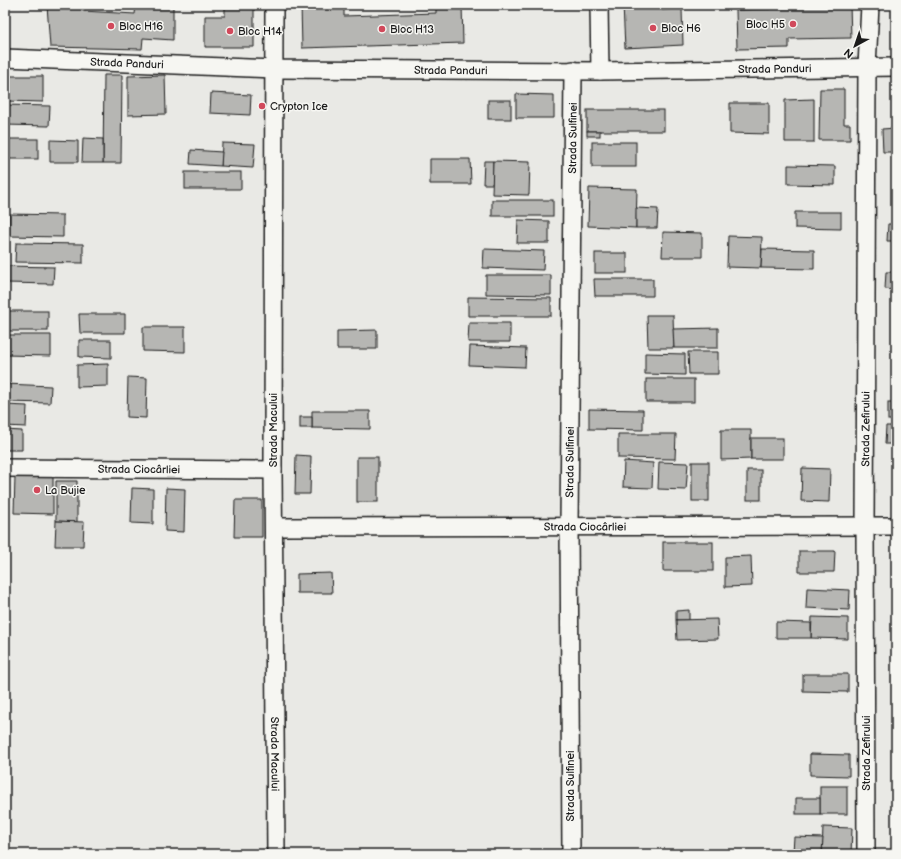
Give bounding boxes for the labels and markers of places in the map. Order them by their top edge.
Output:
place label: Bloc H5 [746,18,785,31]
marker: Bloc H5 [788,19,798,29]
place label: Bloc H16 [119,20,163,33]
marker: Bloc H16 [106,21,116,31]
place label: Bloc H6 [661,22,701,35]
place label: Bloc H13 [390,23,434,36]
marker: Bloc H6 [648,23,658,33]
marker: Bloc H13 [377,24,387,34]
place label: Bloc H14 [238,25,282,38]
marker: Bloc H14 [225,26,235,36]
place label: Crypton Ice [270,100,328,113]
marker: Crypton Ice [257,101,267,111]
place label: La Bujie [45,484,86,497]
marker: La Bujie [32,485,42,495]

